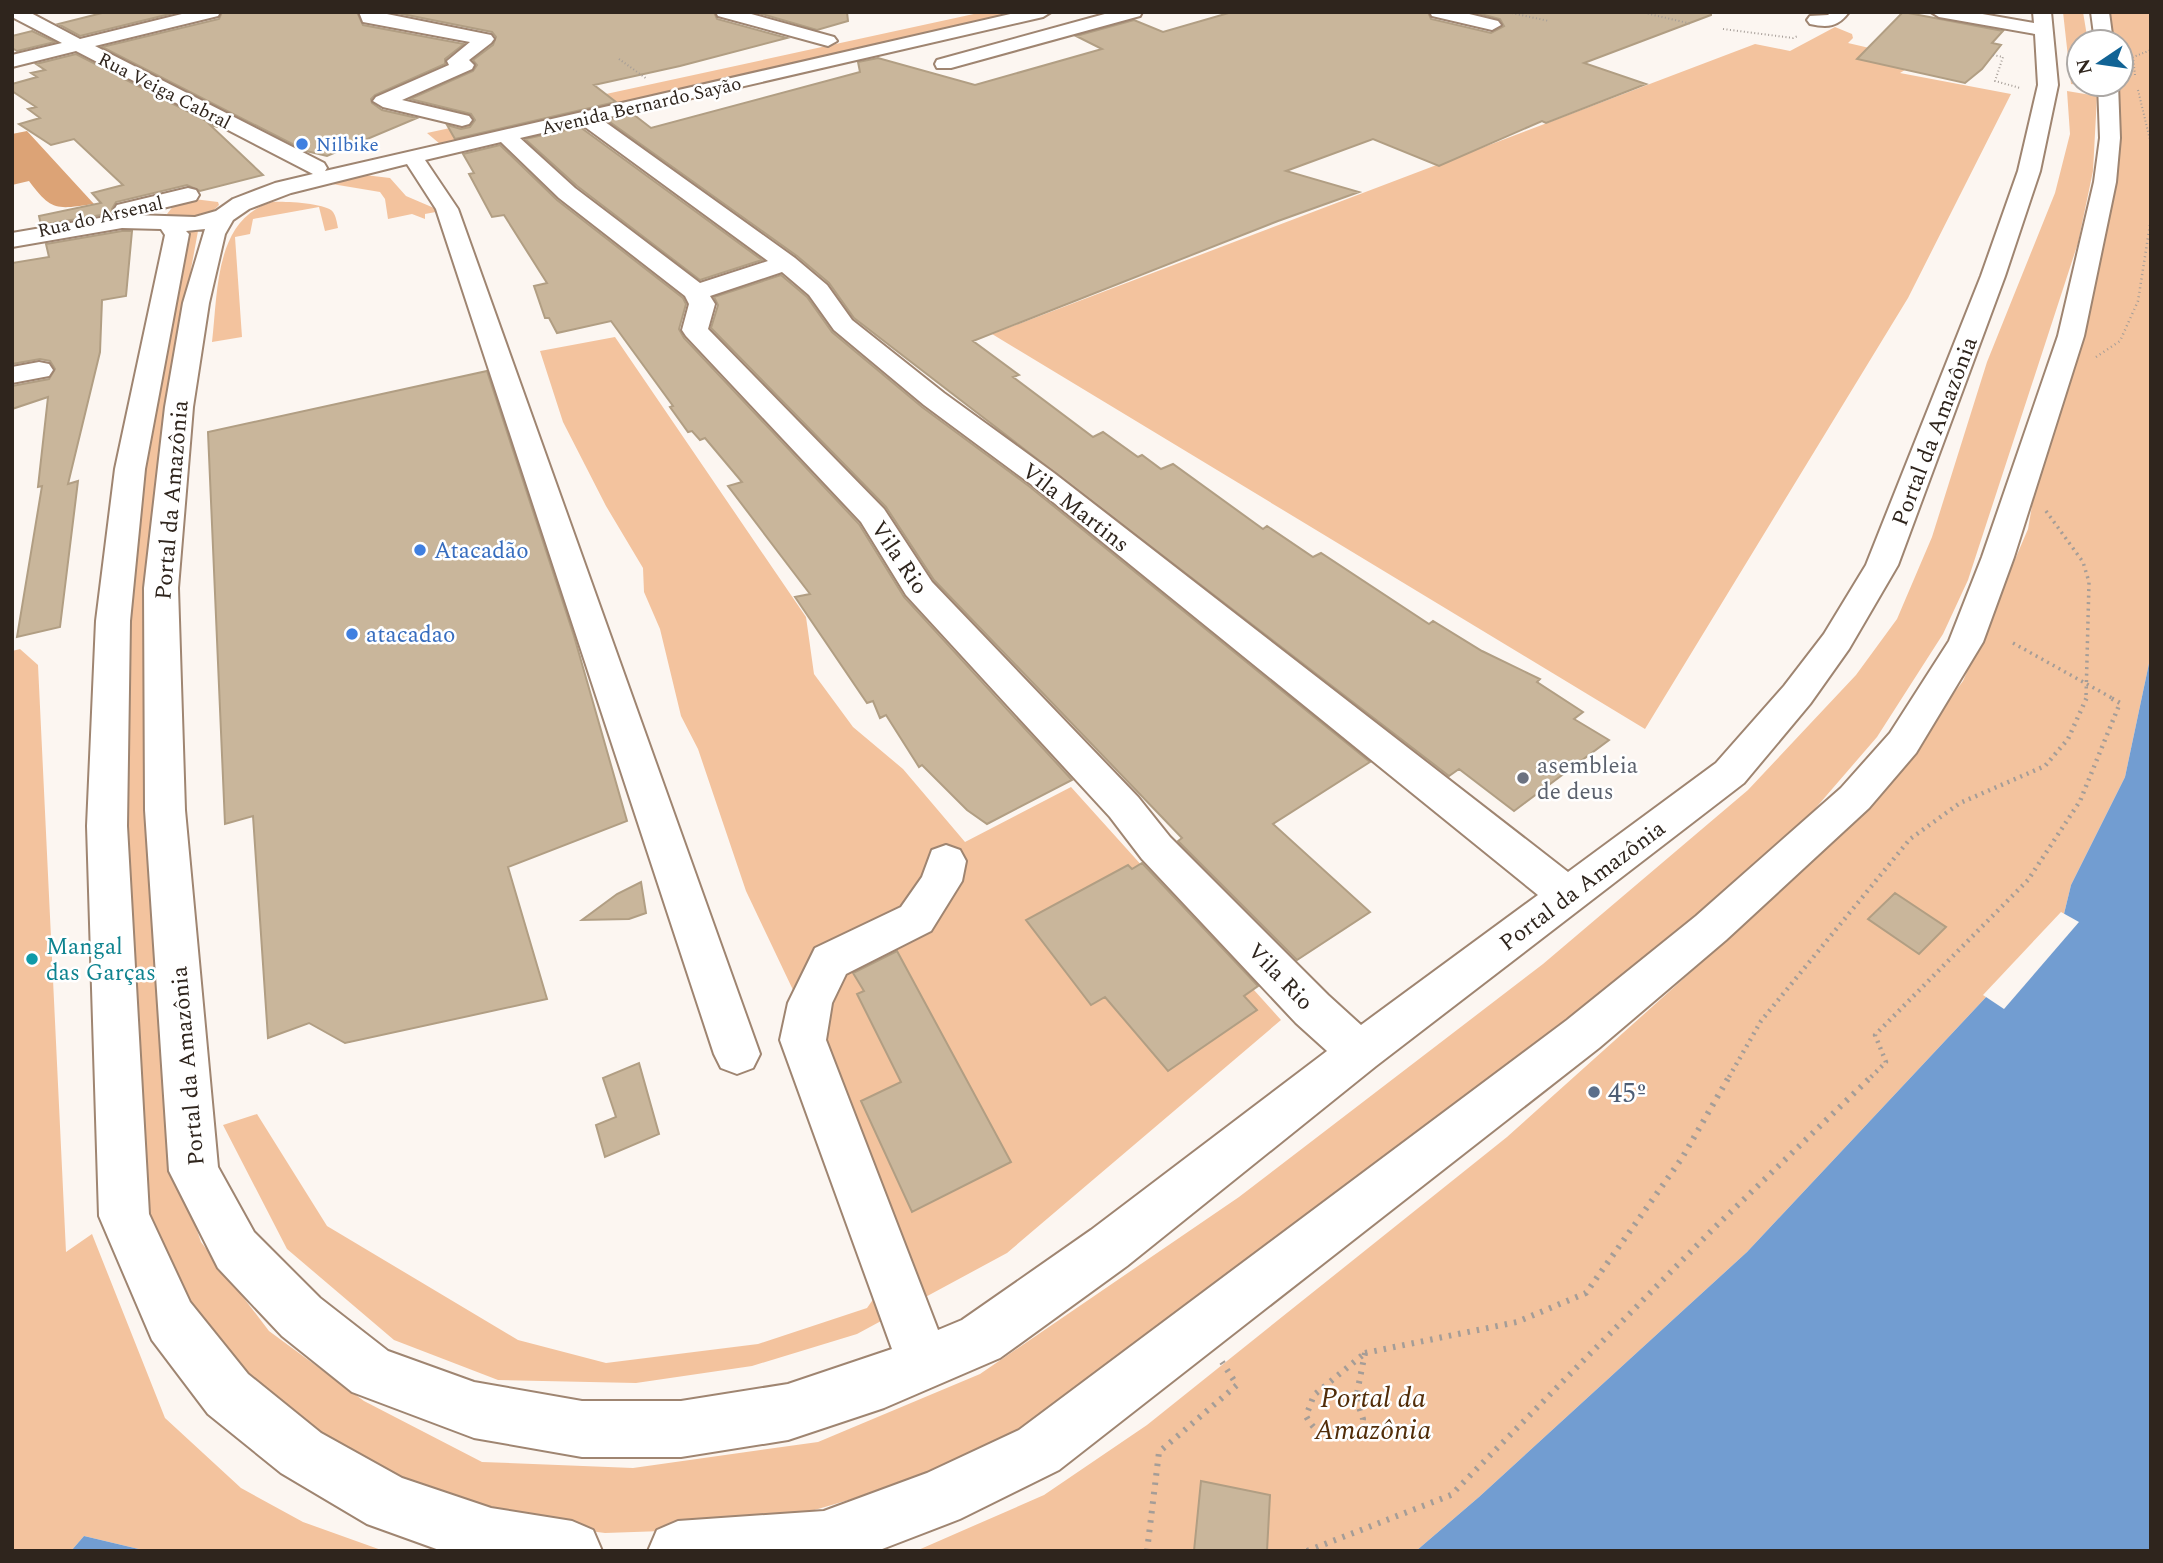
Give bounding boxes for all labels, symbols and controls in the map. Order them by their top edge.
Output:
north arrow [2065,28,2135,98]
street label: Rua Veiga Cabral [93,45,236,137]
text: N [2069,56,2101,77]
street label: Avenida Bernardo Sayão [538,69,744,144]
place label: Nilbike [316,131,379,160]
marker: Nilbike [294,136,310,152]
street label: Rua do Arsenal [35,189,166,246]
street label: Portal da Amazônia [1883,332,1988,531]
street label: Portal da Amazônia [146,399,199,601]
street label: Vila Martins [1013,455,1137,562]
street label: Vila Rio [861,514,936,602]
place label: Atacadão [434,534,529,569]
marker: Atacadão [412,542,428,558]
place label: atacadao [366,618,455,653]
marker: atacadao [344,626,360,642]
place label: asembleia de deus [1537,749,1638,810]
marker: asembleia de deus [1515,770,1531,786]
street label: Portal da Amazônia [1492,812,1673,960]
place label: Mangal das Garças [46,930,156,991]
street label: Vila Rio [1239,935,1321,1019]
marker: Mangal das Garças [24,951,40,967]
street label: Portal da Amazônia [162,965,215,1167]
place label: 45º [1608,1072,1647,1115]
marker: 45º [1586,1084,1602,1100]
park label: Portal da Amazônia [1314,1377,1431,1452]

